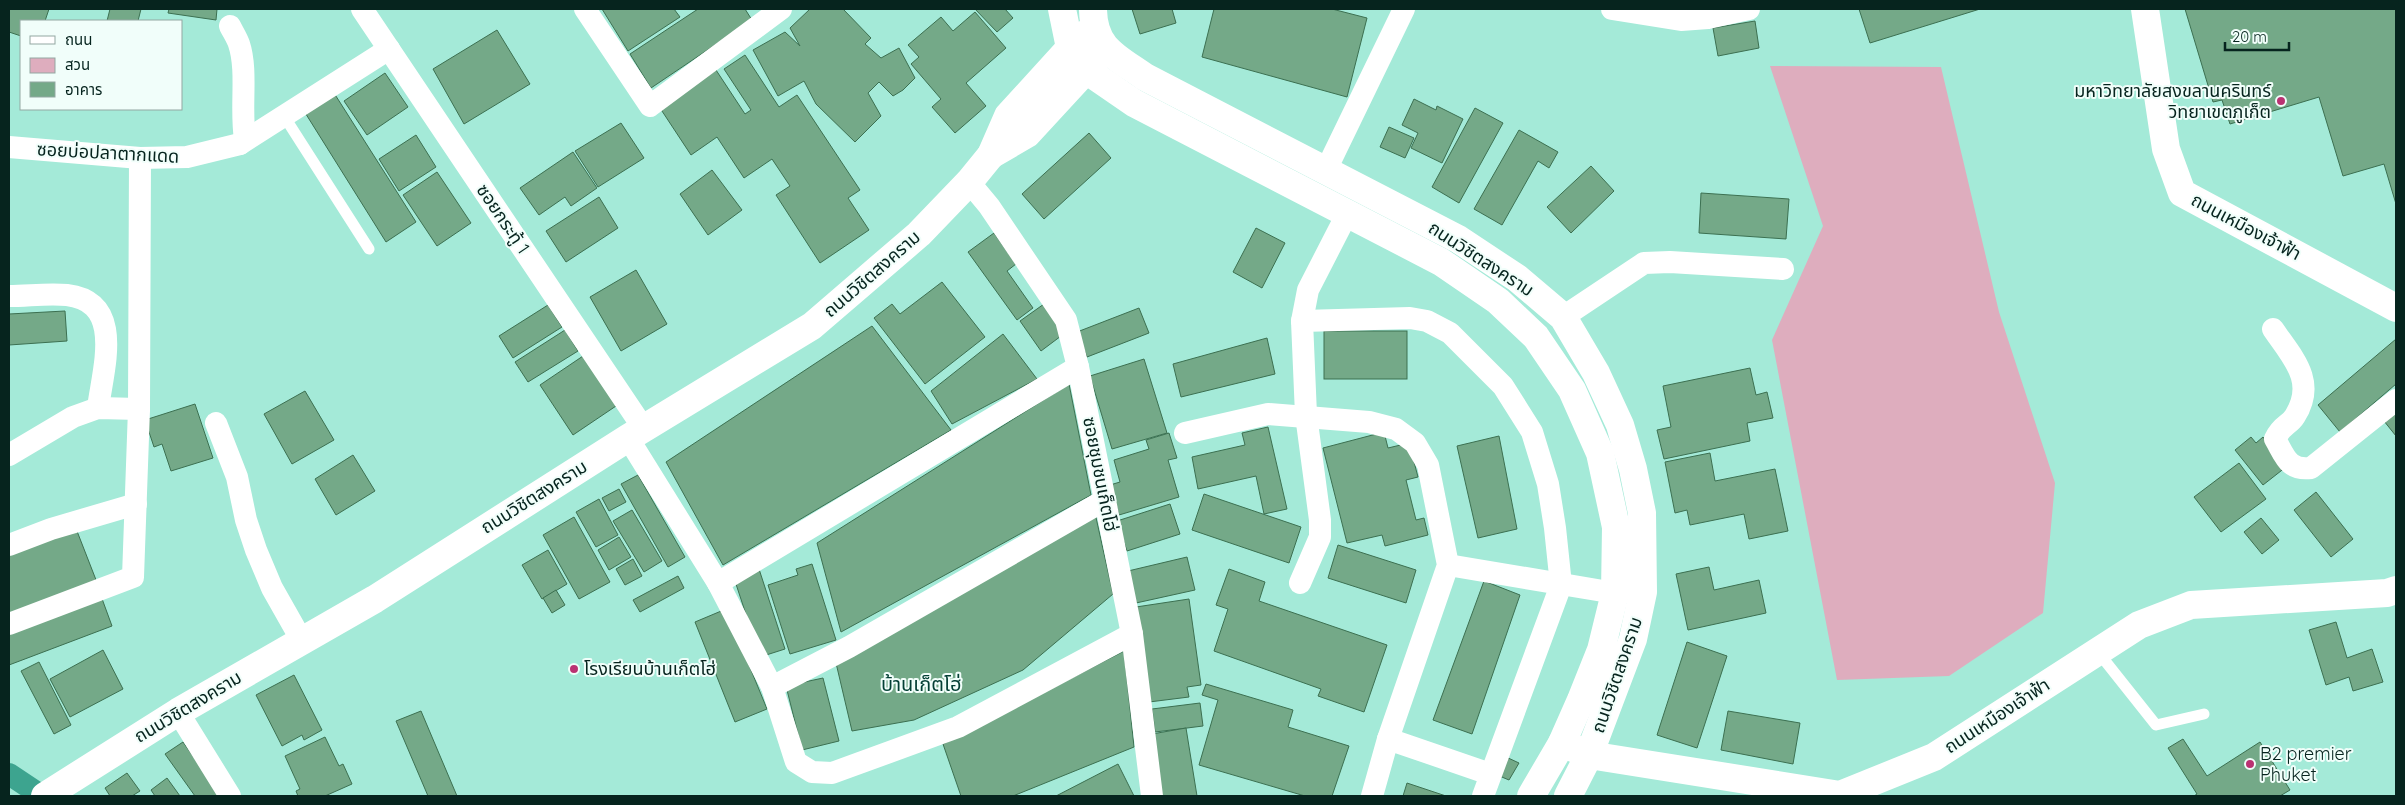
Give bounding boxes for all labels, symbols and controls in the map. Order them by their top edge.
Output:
legend [20,20,182,110]
scale bar [2225,20,2289,52]
text: 20 m [2232,27,2267,46]
text: ถนน [65,30,92,49]
text: สวน [65,55,90,74]
place label: มหาวิทยาลัยสงขลานครินทร์ วิทยาเขตภูเก็ต [2074,79,2272,124]
text: อาคาร [65,80,102,99]
marker: มหาวิทยาลัยสงขลานครินทร์ วิทยาเขตภูเก็ต [2275,95,2287,107]
street label: ซอยบ่อปลาตากแดด [36,137,180,168]
street label: ซอยกระทู้ 1 [471,179,535,259]
street label: ถนนเหมืองเจ้าฟ้า [2187,188,2305,265]
street label: ถนนวิชิตสงคราม [1424,216,1538,301]
street label: ถนนวิชิตสงคราม [818,225,925,322]
street label: ซอยชุมชนเก็ตโฮ่ [1078,415,1123,533]
street label: ถนนวิชิตสงคราม [476,455,591,538]
street label: ถนนวิชิตสงคราม [1586,614,1647,736]
place label: โรงเรียนบ้านเก็ตโฮ่ [584,657,716,680]
marker: โรงเรียนบ้านเก็ตโฮ่ [568,663,580,675]
street label: ถนนวิชิตสงคราม [130,665,246,748]
district label: บ้านเก็ตโฮ่ [881,671,961,696]
street label: ถนนเหมืองเจ้าฟ้า [1940,673,2054,758]
place label: B2 premier Phuket [2260,742,2352,786]
marker: B2 premier Phuket [2244,758,2256,770]

